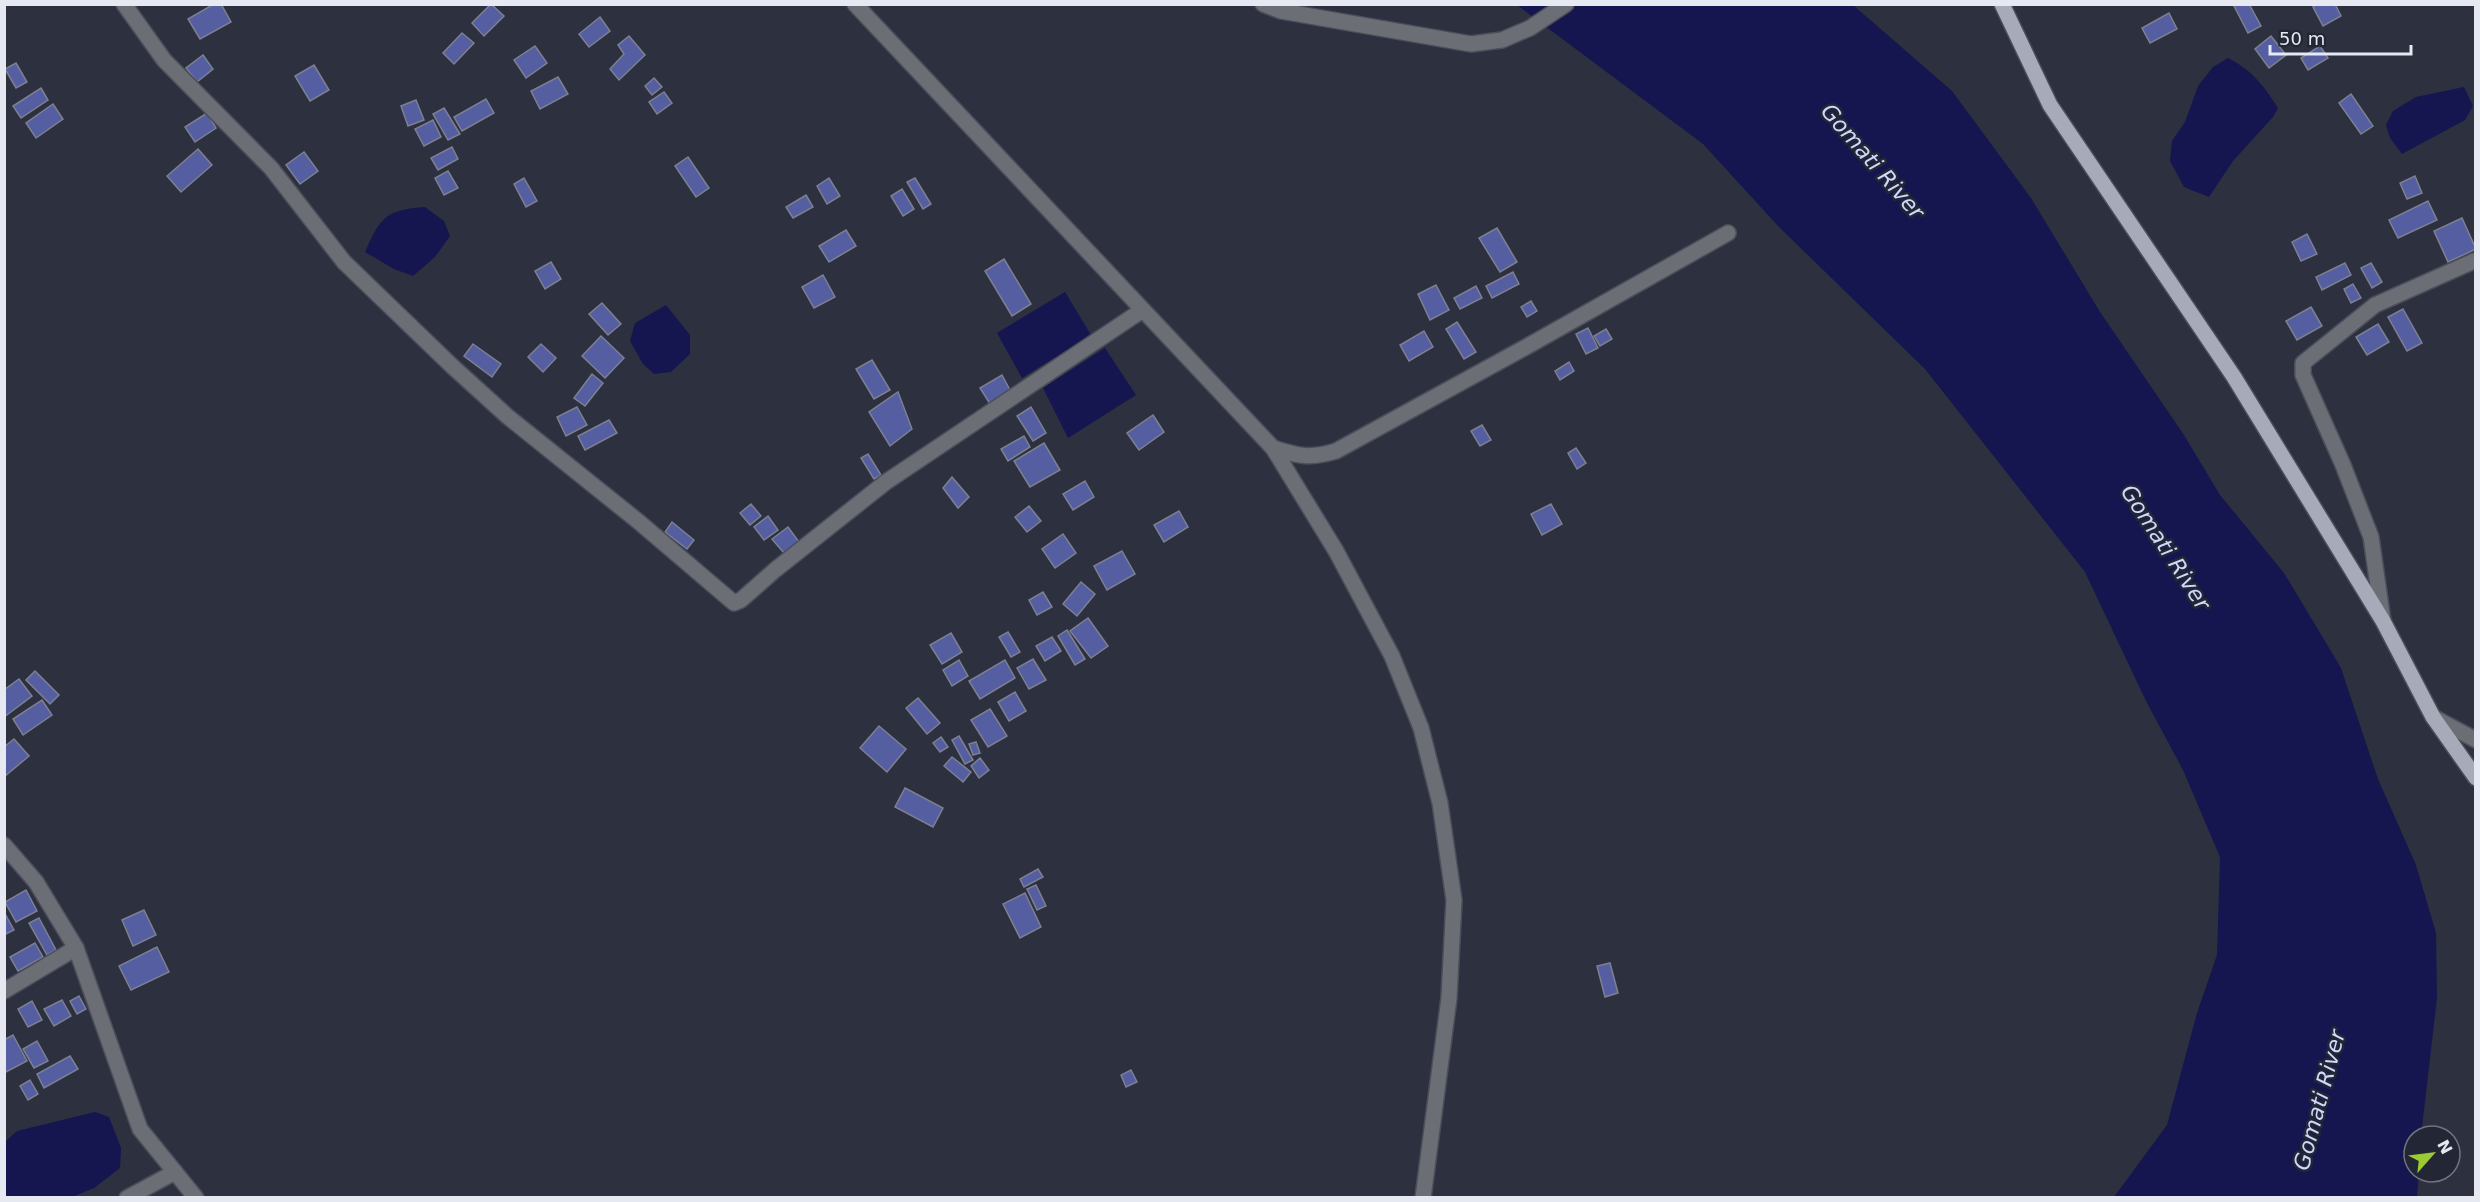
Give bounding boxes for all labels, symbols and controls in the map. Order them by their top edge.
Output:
scale bar [2270,18,2411,56]
text: 50 m [2279,28,2325,49]
water label: Gomati River [1816,99,1931,225]
water label: Gomati River [2116,480,2216,616]
water label: Gomati River [2289,1025,2351,1173]
north arrow [2402,1124,2462,1184]
text: N [2433,1137,2456,1158]

